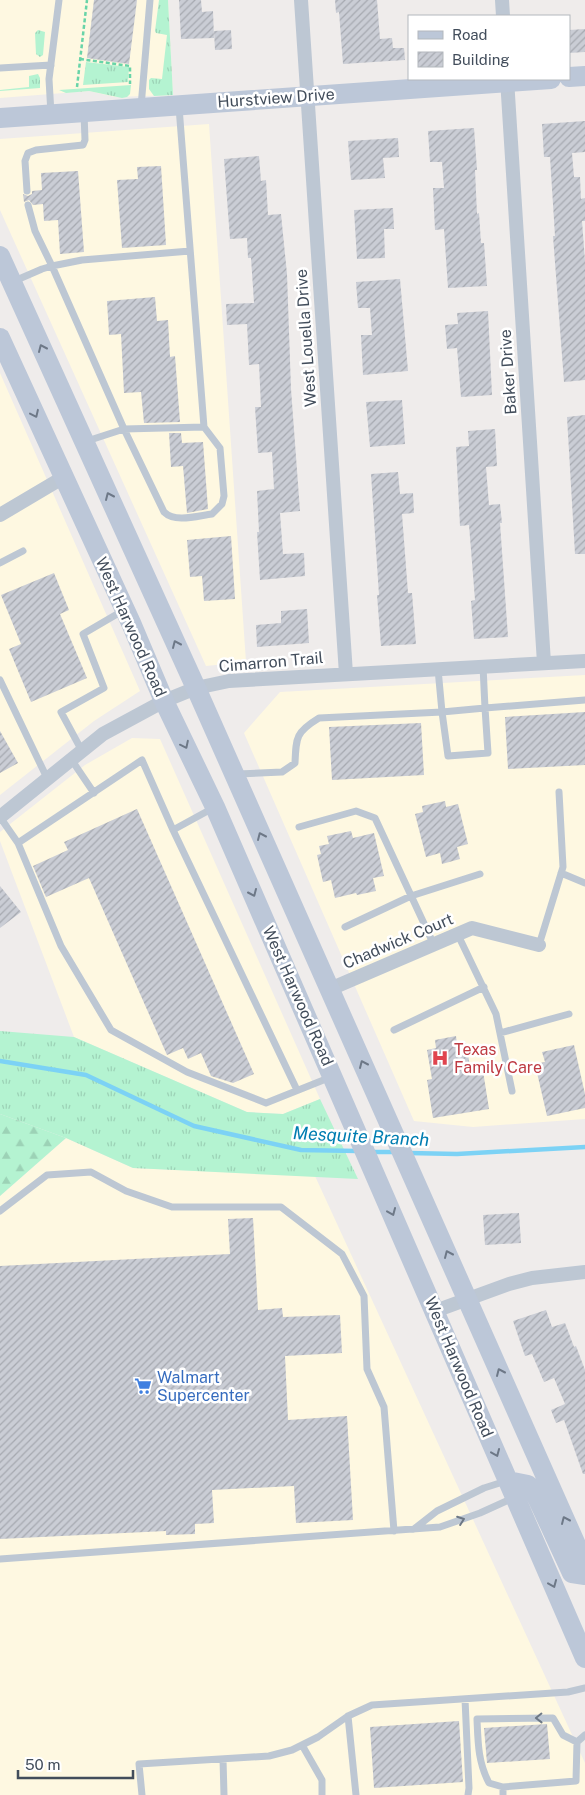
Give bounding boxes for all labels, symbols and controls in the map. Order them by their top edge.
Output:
legend [408,15,570,80]
text: Road [452,26,488,43]
text: Building [452,51,510,68]
street label: Hurstview Drive [217,84,335,112]
street label: West Louella Drive [292,268,320,408]
street label: Baker Drive [496,329,520,415]
one-way arrow [37,344,48,353]
one-way arrow [29,409,39,418]
one-way arrow [104,492,115,501]
street label: West Harwood Road [92,554,170,700]
one-way arrow [171,640,182,649]
street label: Cimarron Trail [218,648,324,676]
one-way arrow [179,740,189,749]
one-way arrow [257,832,268,841]
one-way arrow [246,888,257,897]
street label: Chadwick Court [340,909,456,973]
street label: West Harwood Road [259,923,337,1069]
place label: Texas Family Care [454,1040,542,1077]
hospital icon: Texas Family Care [430,1048,450,1068]
one-way arrow [359,1060,369,1069]
water label: Mesquite Branch [292,1122,430,1150]
one-way arrow [385,1207,396,1216]
one-way arrow [443,1250,454,1259]
street label: West Harwood Road [421,1294,497,1440]
place label: Walmart Supercenter [157,1368,250,1405]
one-way arrow [495,1368,506,1377]
supermarket icon: Walmart Supercenter [133,1376,153,1396]
one-way arrow [489,1448,500,1457]
one-way arrow [457,1516,465,1526]
one-way arrow [561,1516,572,1525]
one-way arrow [547,1579,558,1588]
one-way arrow [535,1713,543,1723]
scale bar [18,1748,132,1780]
text: 50 m [25,1756,60,1773]

